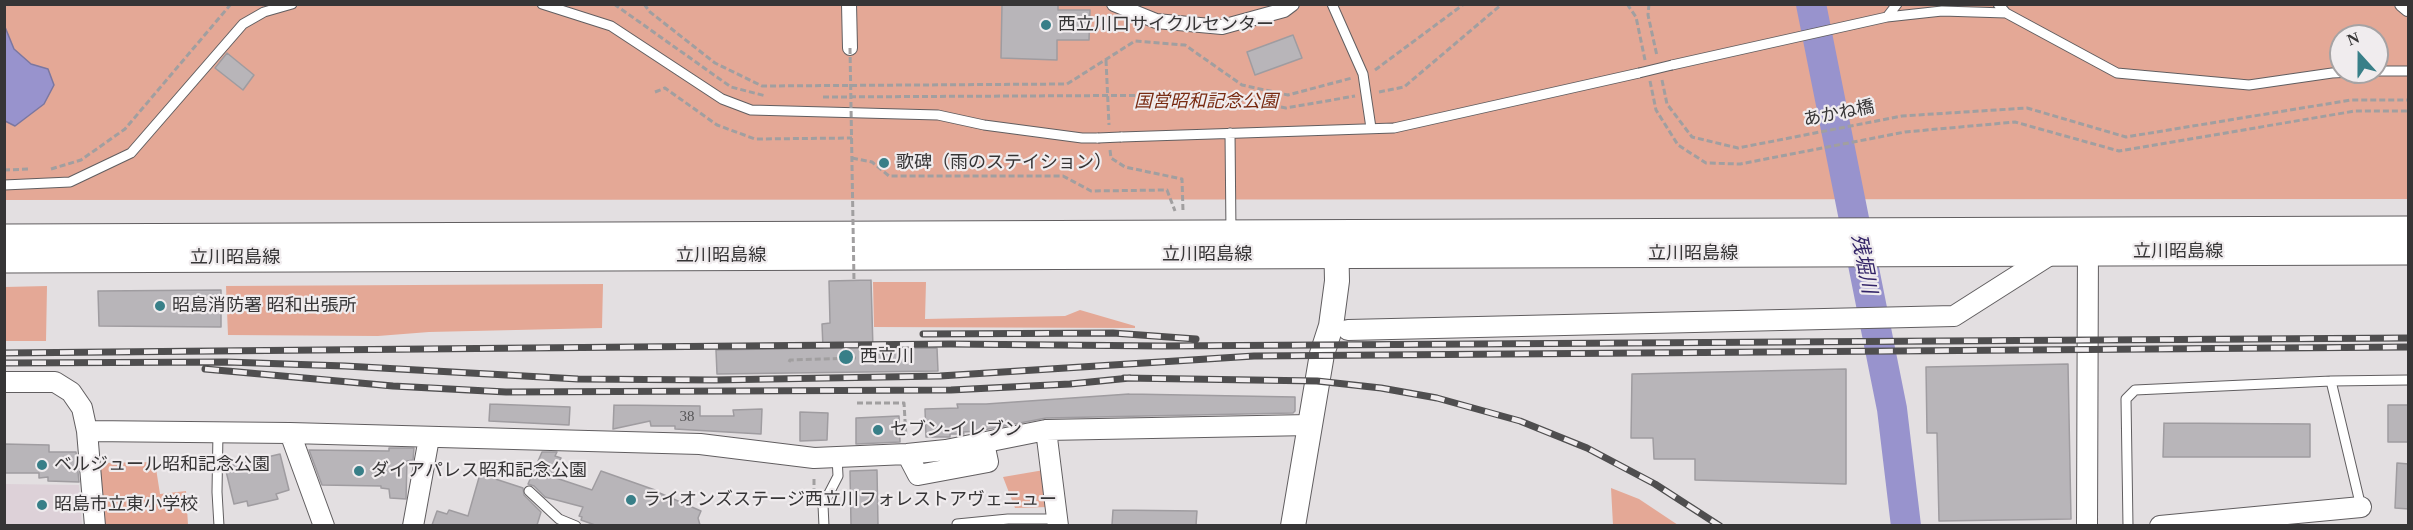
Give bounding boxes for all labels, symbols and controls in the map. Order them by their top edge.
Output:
place label: 西立川口サイクルセンター [1058,14,1274,36]
marker: 西立川口サイクルセンター [1039,18,1053,32]
north arrow [2329,24,2389,84]
text: N [2345,29,2362,49]
park label: 国営昭和記念公園 [1134,91,1278,113]
street label: あかね橋 [1802,97,1876,131]
place label: 歌碑（雨のステイション） [896,152,1112,174]
marker: 歌碑（雨のステイション） [877,156,891,170]
water label: 残堀川 [1845,232,1881,296]
street label: 立川昭島線 [2133,241,2223,263]
street label: 立川昭島線 [1648,243,1738,265]
street label: 立川昭島線 [1162,244,1252,266]
street label: 立川昭島線 [676,245,766,267]
street label: 立川昭島線 [190,247,280,269]
place label: 昭島消防署 昭和出張所 [172,295,356,317]
marker: 昭島消防署 昭和出張所 [153,299,167,313]
place label: 西立川 [860,346,914,368]
marker: 西立川 [837,348,855,366]
house number: 38 [680,408,694,426]
place label: セブン-イレブン [890,419,1022,441]
marker: セブン-イレブン [871,423,885,437]
place label: ベルジュール昭和記念公園 [54,454,270,476]
marker: ベルジュール昭和記念公園 [35,458,49,472]
place label: ダイアパレス昭和記念公園 [371,460,587,482]
marker: ダイアパレス昭和記念公園 [352,464,366,478]
place label: ライオンズステージ西立川フォレストアヴェニュー [643,489,1057,511]
marker: ライオンズステージ西立川フォレストアヴェニュー [624,493,638,507]
place label: 昭島市立東小学校 [54,494,198,516]
marker: 昭島市立東小学校 [35,498,49,512]

